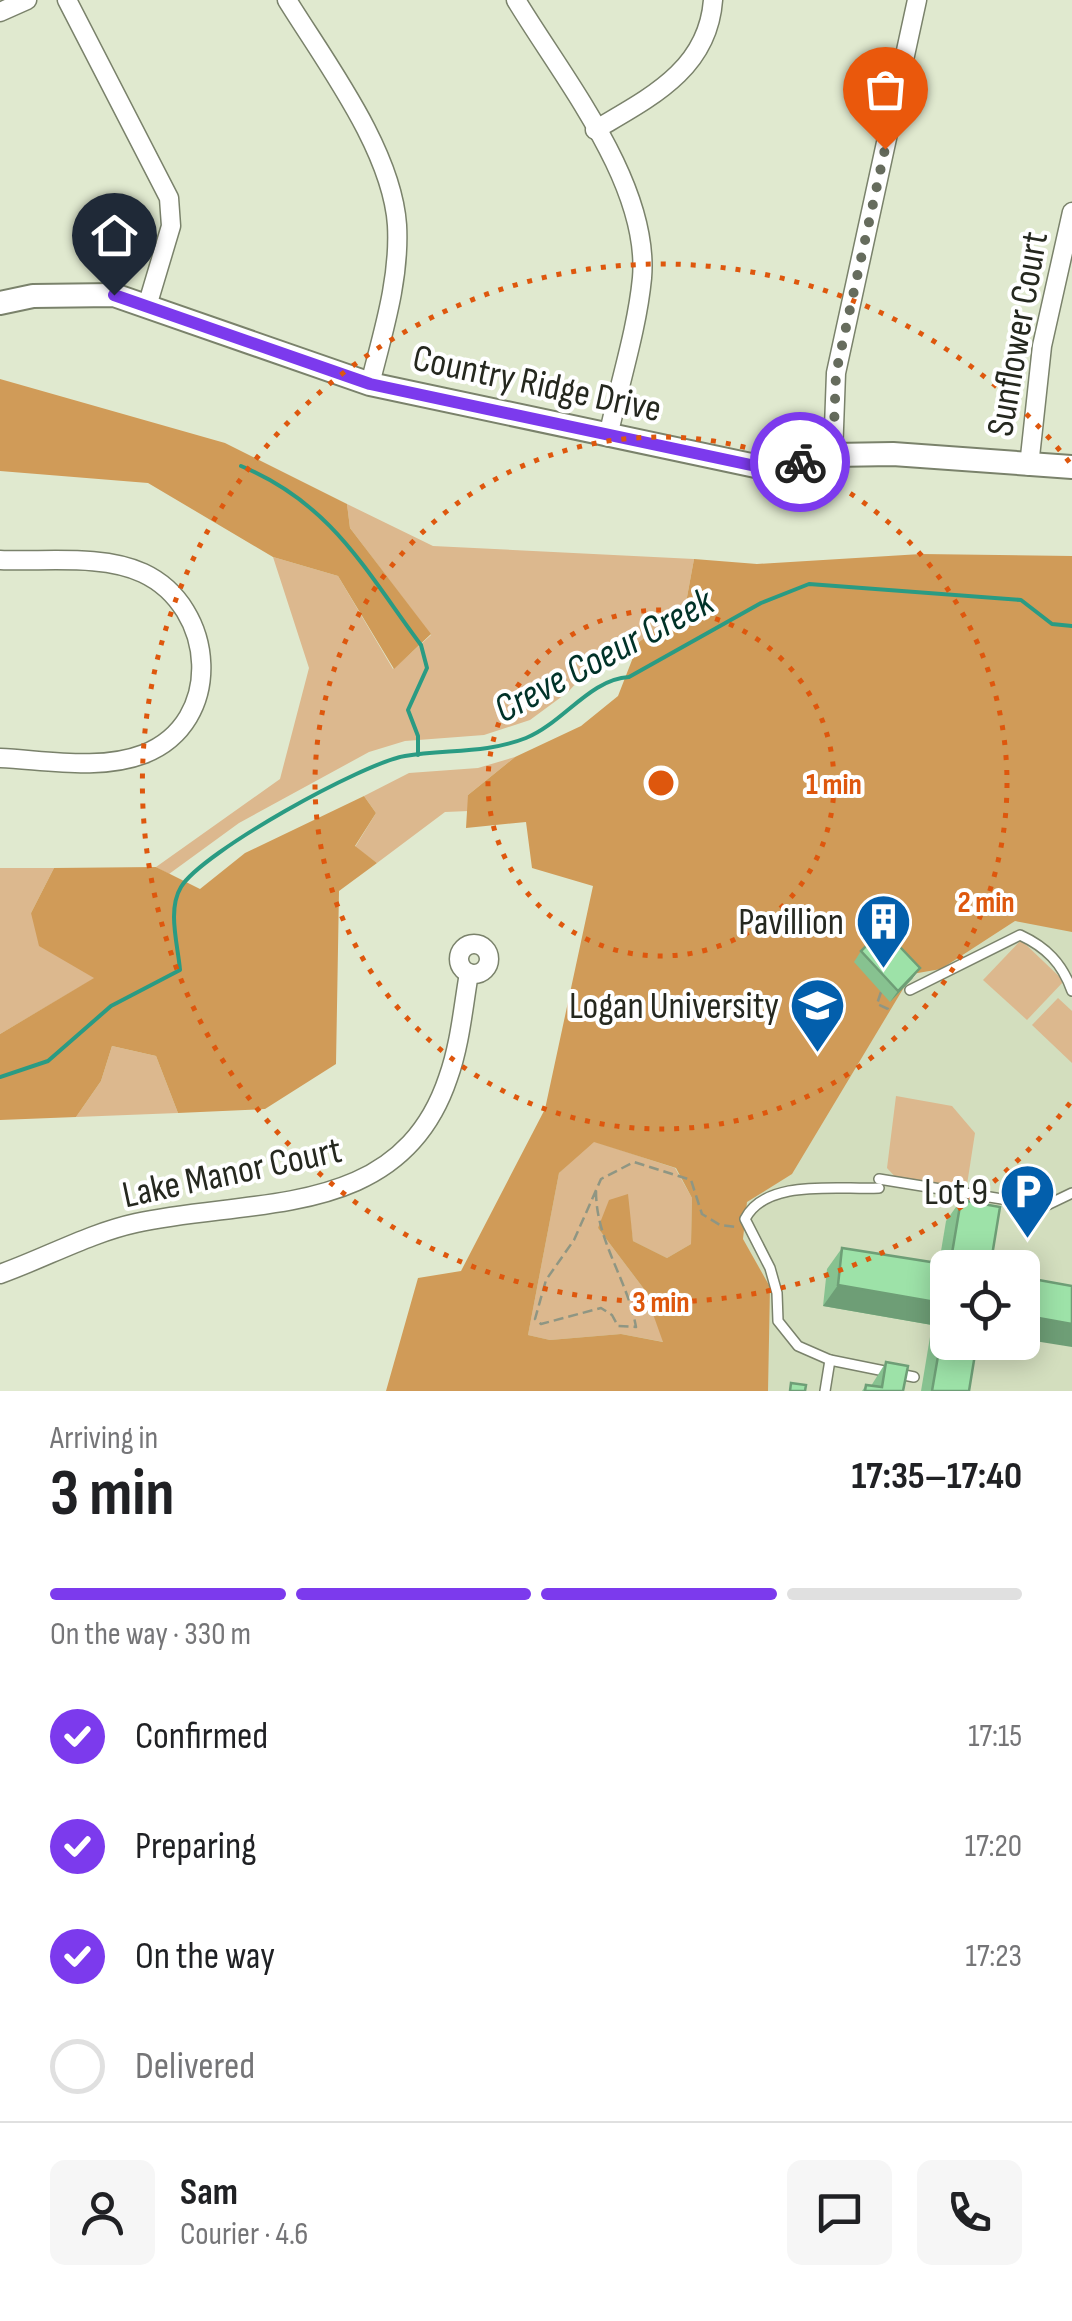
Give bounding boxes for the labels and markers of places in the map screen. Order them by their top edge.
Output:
pin [843,47,928,150]
pin [72,193,157,296]
centre of rings [643,765,679,801]
building icon: Pavillion [853,892,913,971]
place label: Pavillion [738,900,844,945]
school or university icon: Logan University [788,976,848,1055]
place label: Logan University [569,984,779,1029]
parking icon: Lot 9 [997,1162,1057,1241]
place label: Lot 9 [924,1170,988,1215]

